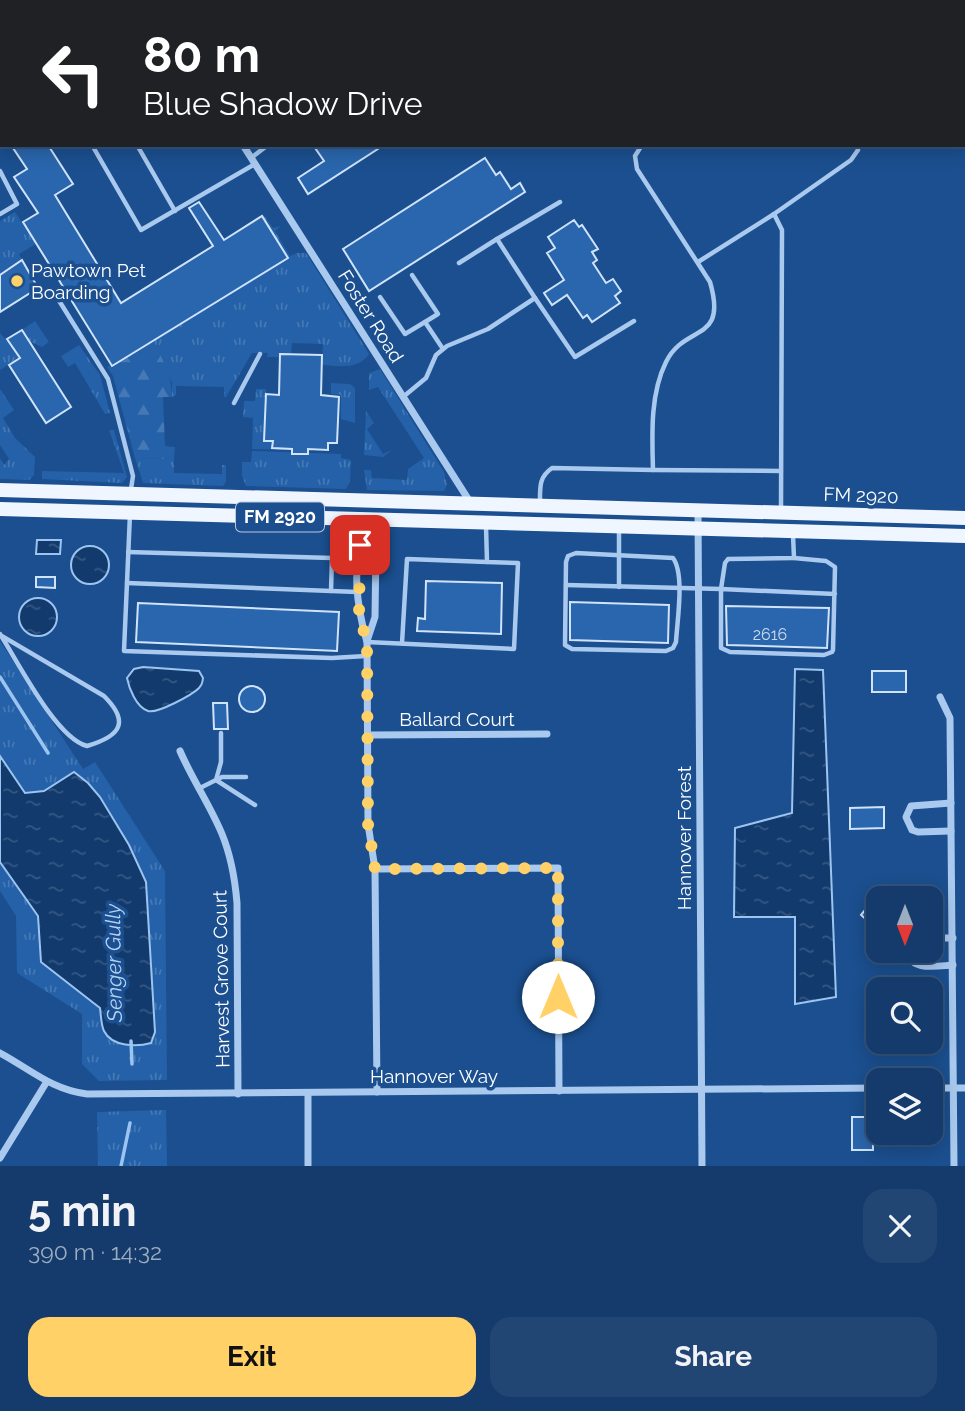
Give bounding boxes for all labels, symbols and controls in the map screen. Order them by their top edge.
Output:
text: 80 m [143,26,260,83]
icon: left [28,28,119,119]
text: Blue Shadow Drive [143,85,423,122]
place label: Pawtown Pet Boarding [31,259,146,303]
street label: Foster Road [334,266,408,366]
marker: Pawtown Pet Boarding [9,273,25,289]
street label: FM 2920 [823,483,899,507]
road number: FM 2920 [236,503,324,532]
pin [330,515,390,575]
icon: arrive [341,526,379,564]
house number: 2616 [753,625,787,644]
street label: Ballard Court [399,708,515,730]
street label: Hannover Forest [673,765,695,910]
north arrow [866,886,943,962]
map controls [866,886,943,1145]
street label: Harvest Grove Court [208,889,234,1068]
water label: Senger Gully [100,903,127,1023]
position arrow [521,960,595,1034]
button: search [866,977,943,1054]
street label: Hannover Way [370,1065,498,1087]
button: layers [866,1068,943,1145]
text: 5 min [28,1187,137,1236]
button: close [863,1189,937,1263]
text: 390 m · 14:32 [28,1238,162,1265]
button: Exit [28,1317,476,1397]
button: Share [490,1317,937,1397]

